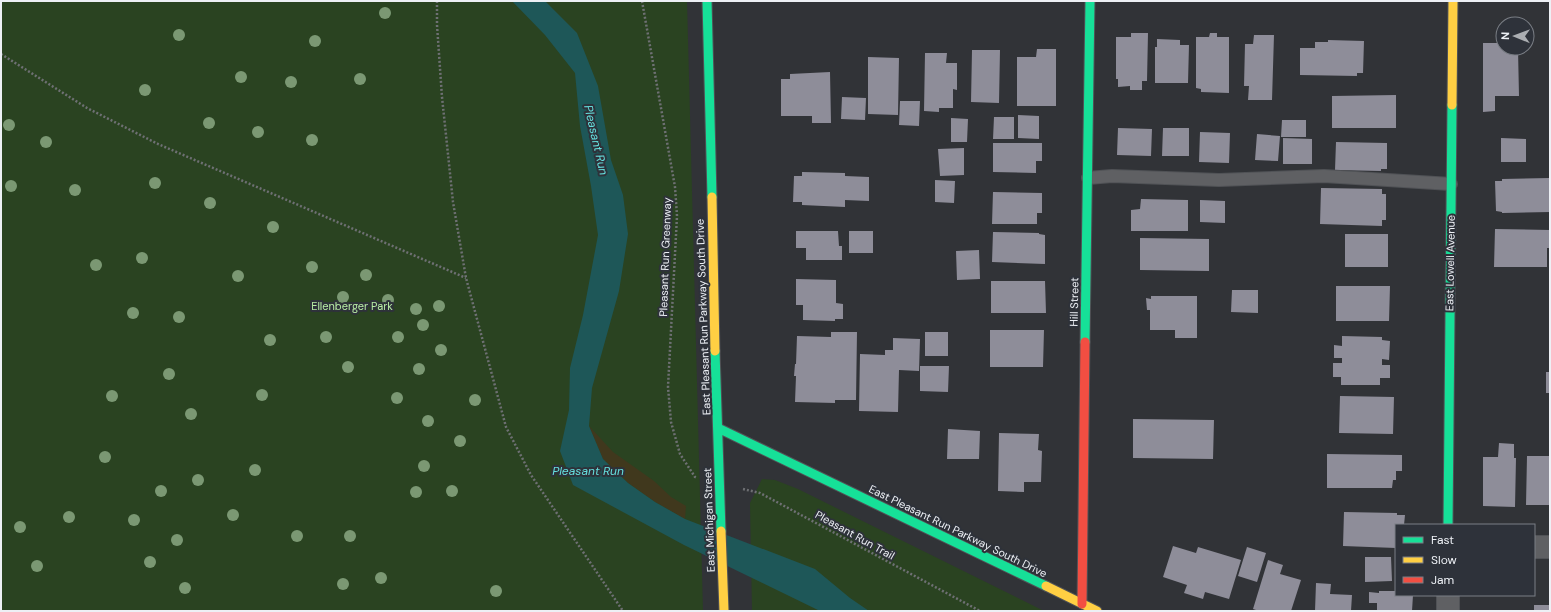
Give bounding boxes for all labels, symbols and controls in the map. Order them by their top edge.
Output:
north arrow [1495,16,1535,56]
text: N [1498,32,1512,40]
water label: Pleasant Run [580,103,612,177]
street label: Pleasant Run Greenway [656,197,674,317]
street label: East Lowell Avenue [1442,215,1458,311]
street label: East Pleasant Run Parkway South Drive [693,219,713,415]
street label: Hill Street [1067,277,1081,327]
park label: Ellenberger Park [311,299,393,313]
water label: Pleasant Run [552,463,624,479]
street label: East Michigan Street [700,468,718,572]
street label: East Pleasant Run Parkway South Drive [867,482,1049,580]
street label: Pleasant Run Trail [813,507,897,563]
legend [1395,524,1535,596]
text: Fast [1431,532,1454,548]
text: Slow [1431,552,1457,568]
text: Jam [1431,572,1454,588]

